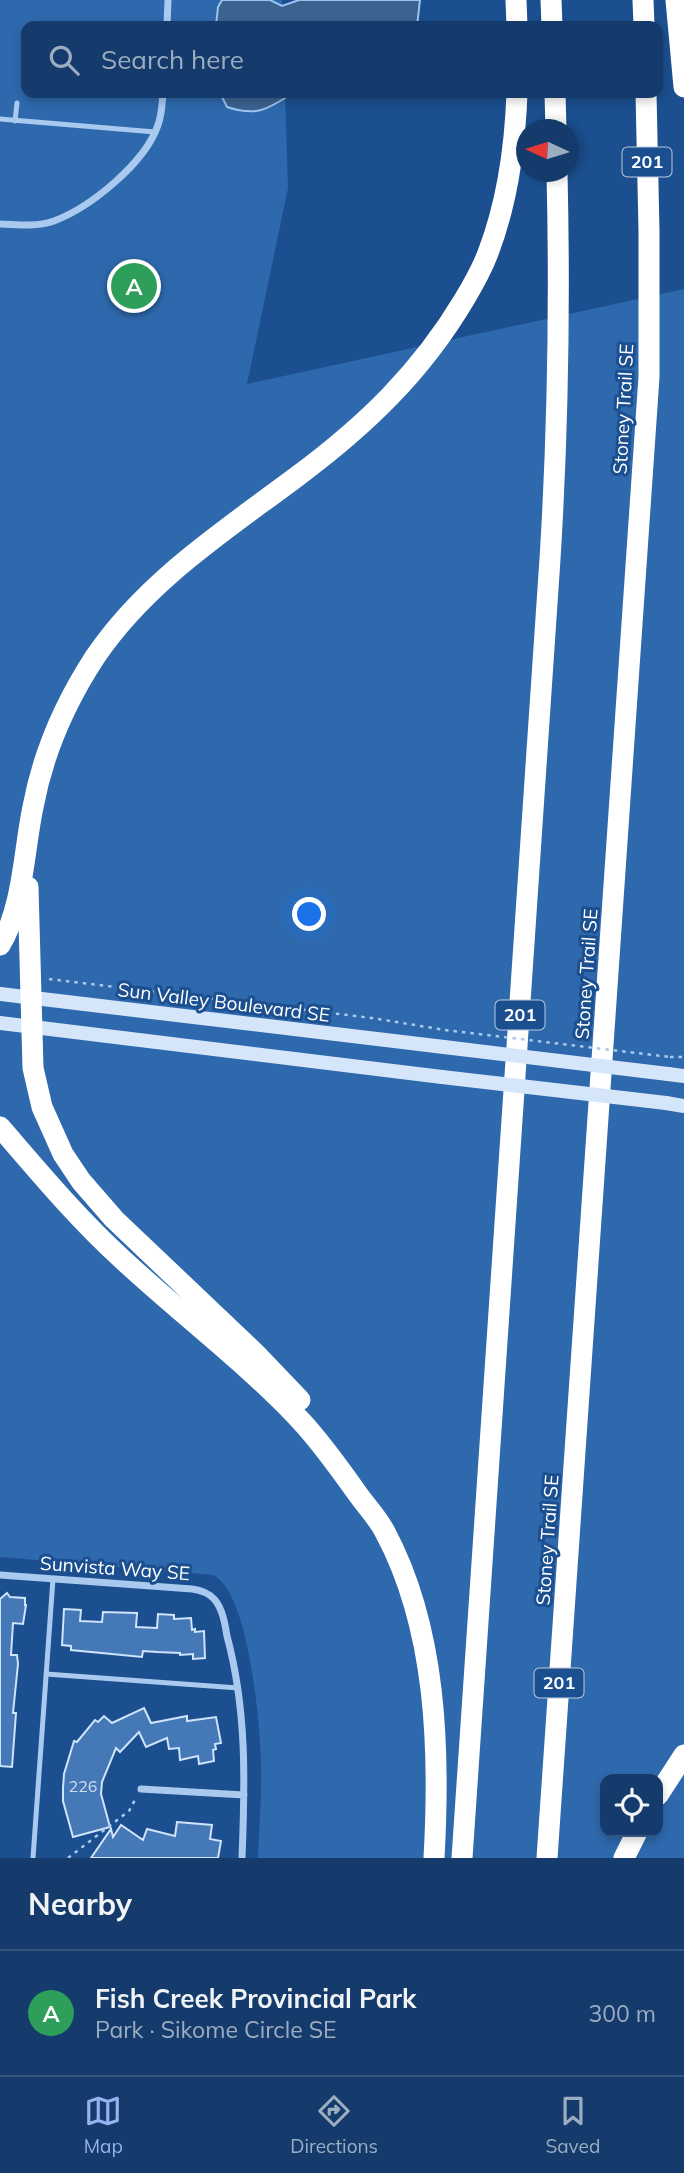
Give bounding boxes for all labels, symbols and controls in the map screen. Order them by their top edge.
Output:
search box [21,21,663,98]
icon: search [45,41,83,79]
text: Search here [101,43,244,76]
north arrow [516,119,579,182]
road number: 201 [622,148,672,176]
pin: A [111,260,157,312]
street label: Stoney Trail SE [608,343,638,475]
your location [292,897,326,931]
street label: Stoney Trail SE [569,908,603,1040]
street label: Sun Valley Boulevard SE [116,977,332,1027]
road number: 201 [496,1000,544,1030]
street label: Stoney Trail SE [530,1474,564,1606]
street label: Sunvista Way SE [39,1551,191,1585]
road number: 201 [534,1668,584,1698]
map controls [600,1774,663,1837]
button: locate [600,1774,663,1837]
house number: 226 [69,1776,97,1796]
text: Nearby [28,1885,132,1923]
text: Fish Creek Provincial Park [95,1982,416,2015]
text: A [42,1999,60,2028]
text: 300 m [588,1999,656,2028]
text: Park · Sikome Circle SE [95,2015,337,2044]
tab: Map [84,2092,123,2158]
tab: Directions [290,2092,378,2158]
tab: Saved [545,2092,600,2158]

